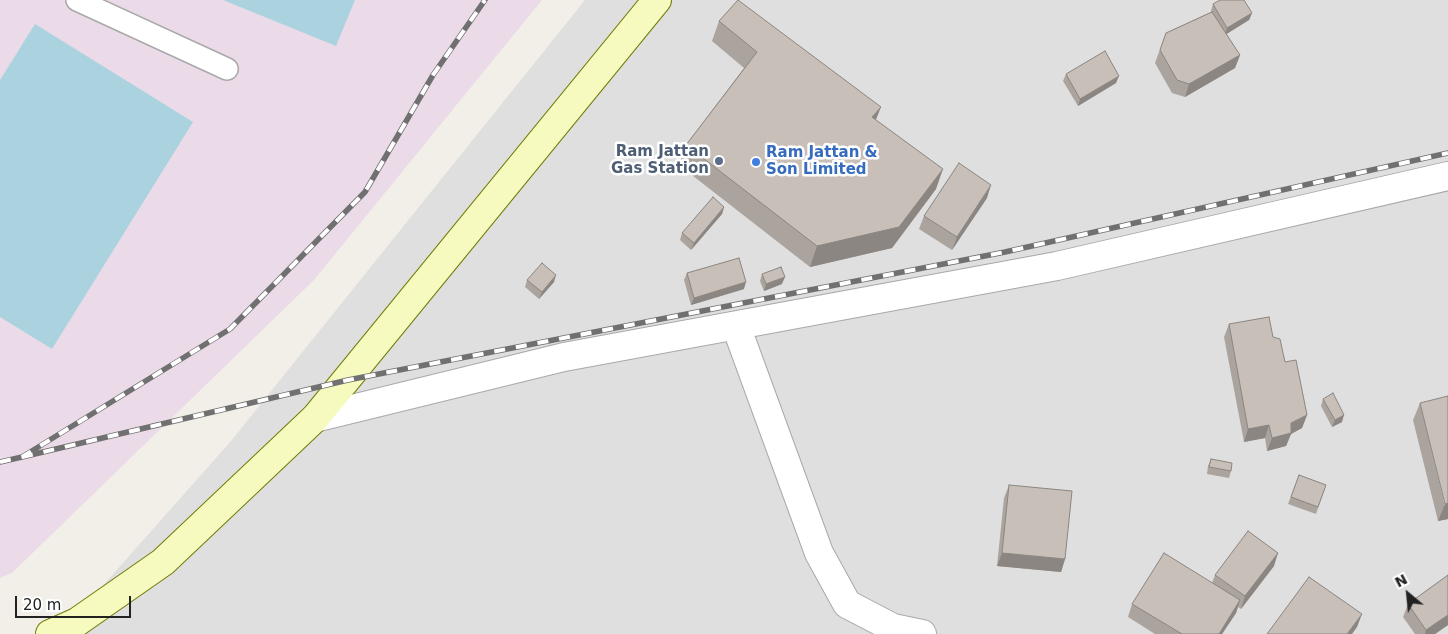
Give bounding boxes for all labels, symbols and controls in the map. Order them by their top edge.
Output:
place label: Ram Jattan Gas Station [611,143,709,178]
place label: Ram Jattan & Son Limited [766,144,878,179]
marker: Ram Jattan Gas Station [713,155,725,167]
marker: Ram Jattan & Son Limited [750,156,762,168]
north arrow [1383,569,1433,619]
text: N [1392,571,1410,591]
scale bar [18,586,134,618]
text: 20 m [23,596,61,614]

